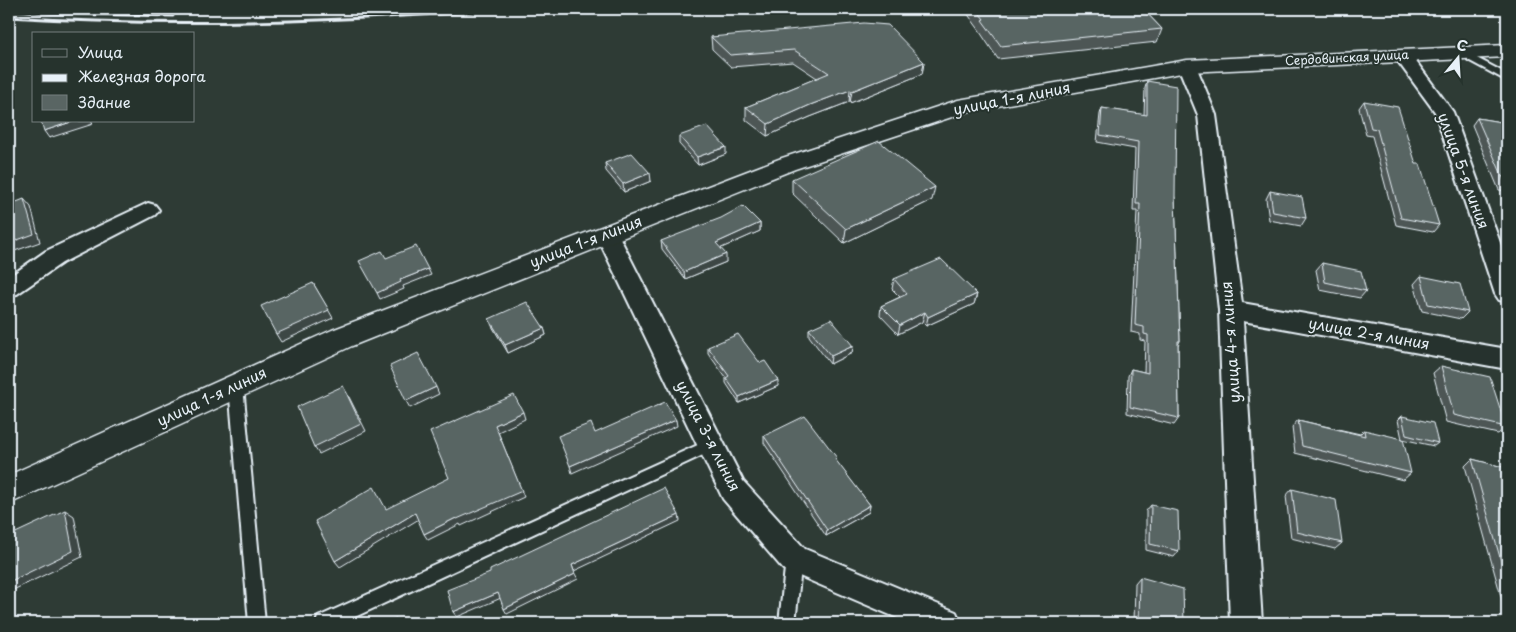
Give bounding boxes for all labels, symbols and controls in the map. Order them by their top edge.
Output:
legend [32,32,195,122]
north arrow [1434,32,1484,82]
text: С [1454,34,1470,57]
text: Улица [78,40,123,63]
street label: Сердовинская улица [1285,45,1410,69]
text: Железная дорога [78,64,206,87]
street label: улица 1-я линия [951,75,1072,120]
text: Здание [78,90,131,113]
street label: улица 5-я линия [1433,109,1496,232]
street label: улица 1-я линия [526,209,645,273]
street label: улица 4-я линия [1214,280,1245,404]
street label: улица 2-я линия [1307,311,1432,354]
street label: улица 1-я линия [153,360,270,431]
street label: улица 3-я линия [671,376,747,495]

